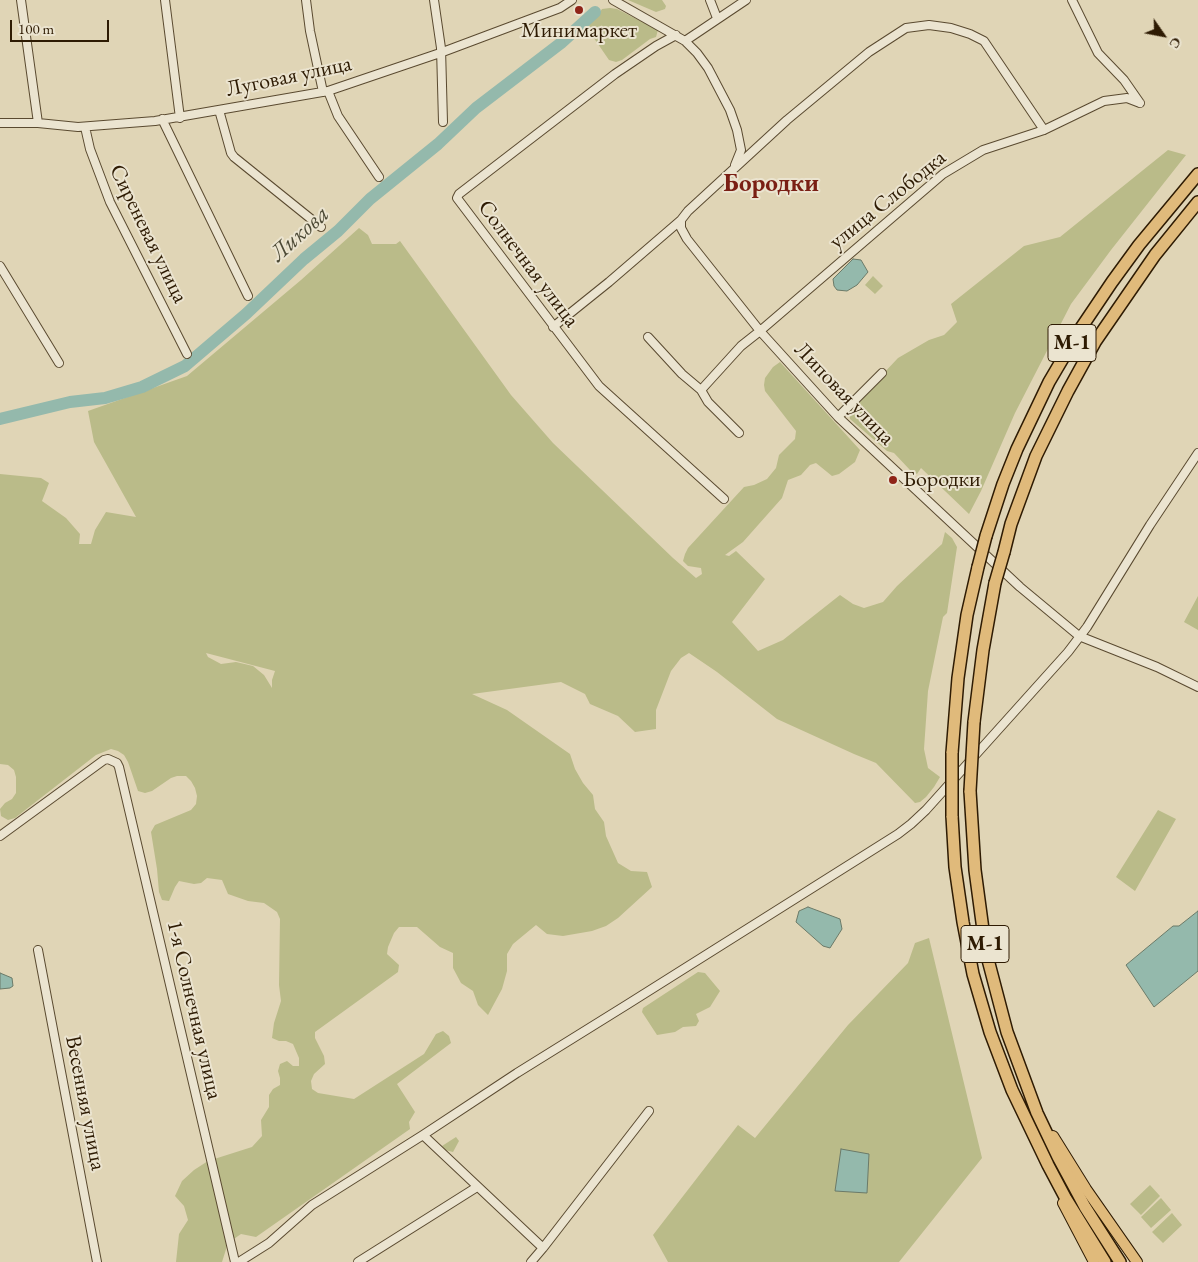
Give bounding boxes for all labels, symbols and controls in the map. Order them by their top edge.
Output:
marker: Минимаркет [573,4,585,16]
scale bar [12,10,111,42]
north arrow [1138,10,1188,60]
place label: Минимаркет [521,18,637,44]
text: 100 m [18,19,54,38]
text: С [1165,34,1186,52]
street label: Луговая улица [224,51,354,103]
street label: улица Слободка [824,145,952,255]
street label: Сиреневая улица [103,160,193,308]
district label: Бородки [723,169,819,199]
street label: Солнечная улица [472,195,584,333]
water label: Ликова [264,200,336,268]
road number: М-1 [1048,324,1096,362]
street label: Липовая улица [788,337,900,451]
place label: Бородки [903,467,981,493]
marker: Бородки [887,474,899,486]
street label: 1-я Солнечная улица [161,918,227,1102]
road number: М-1 [961,926,1009,962]
street label: Весенняя улица [59,1033,111,1173]

